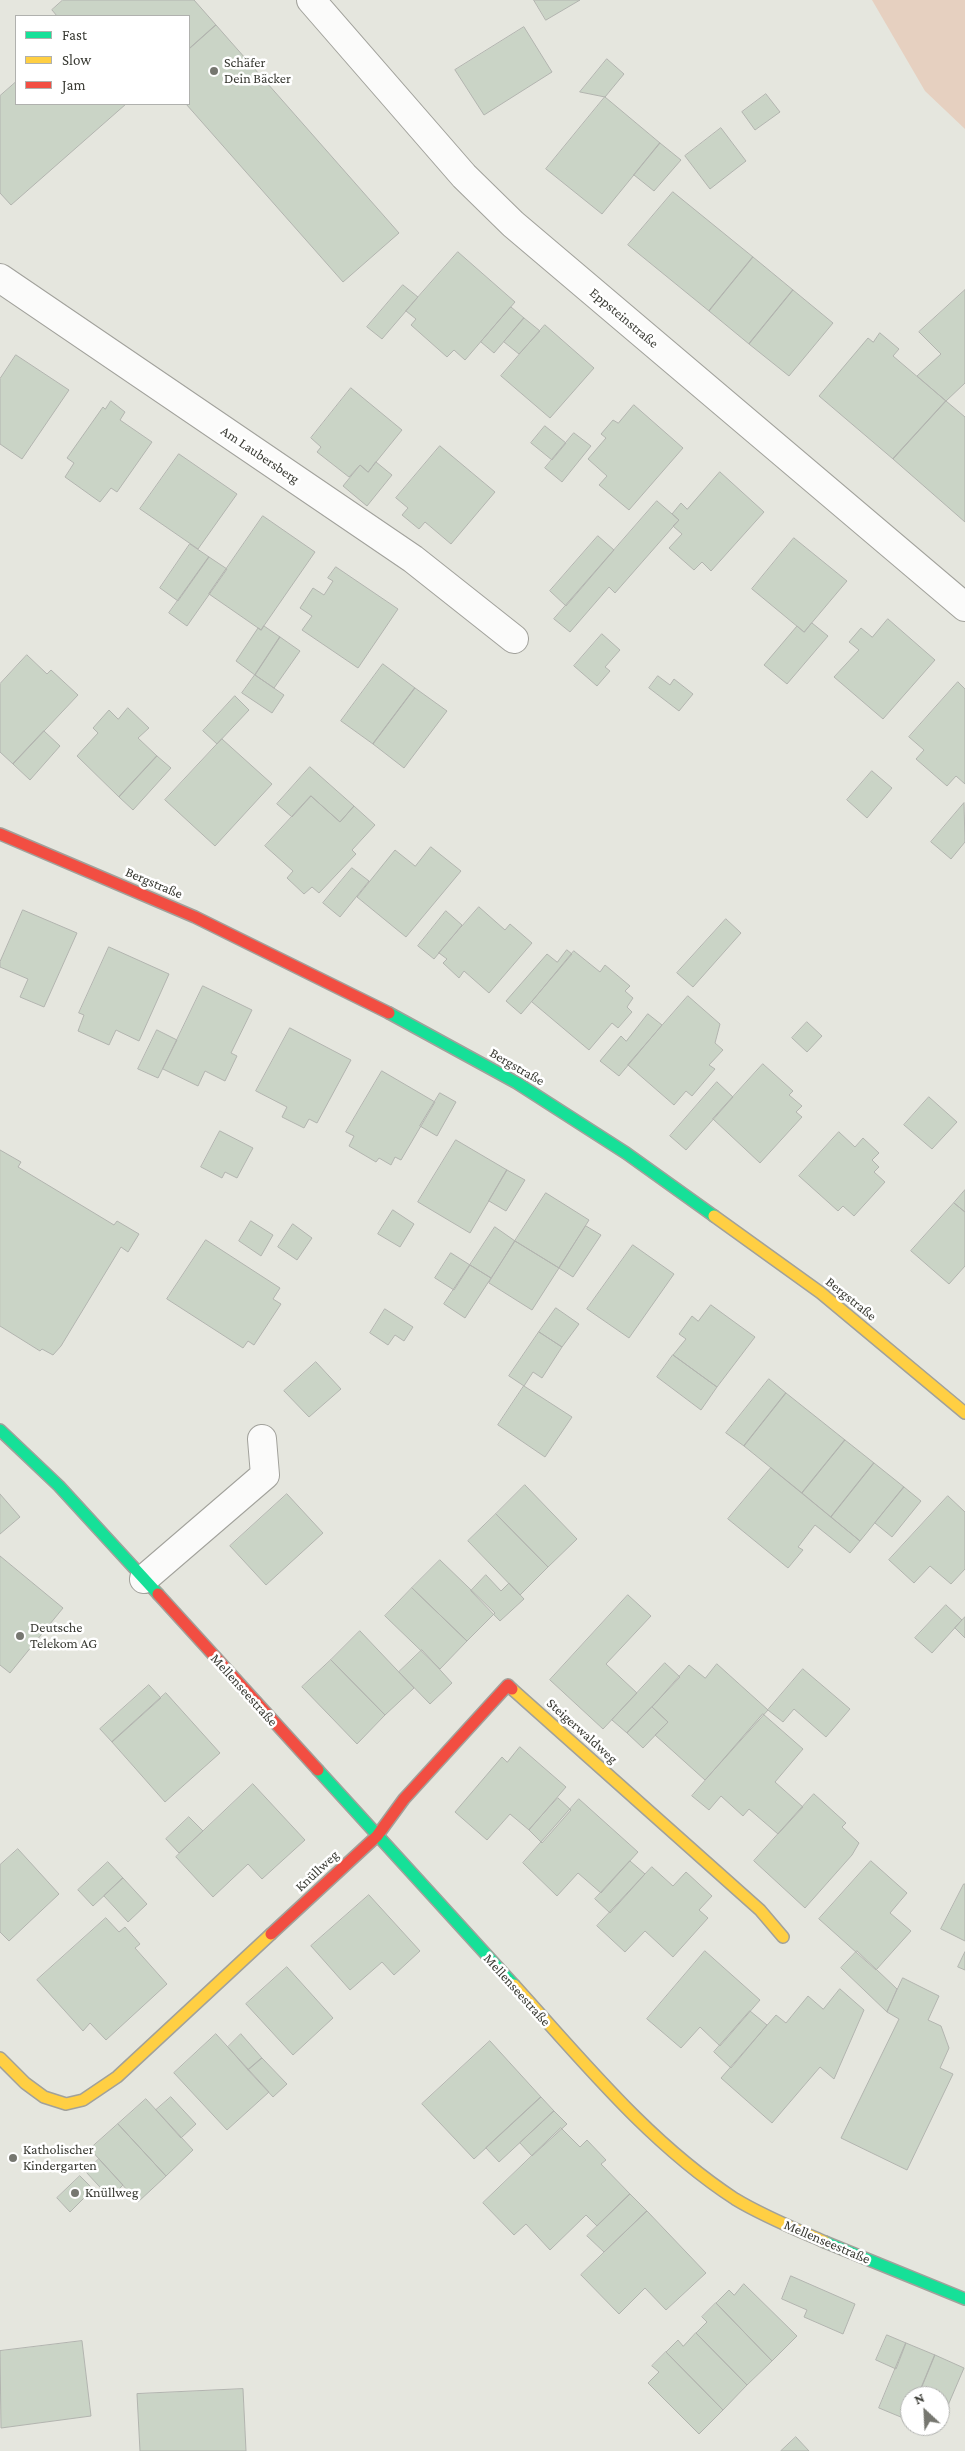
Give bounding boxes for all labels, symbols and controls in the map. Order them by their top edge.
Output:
legend [15,15,190,105]
text: Fast [62,27,87,43]
text: Slow [62,52,91,68]
place label: Schäfer Dein Bäcker [224,55,291,88]
marker: Schäfer Dein Bäcker [208,65,220,77]
text: Jam [62,77,85,93]
street label: Eppsteinstraße [586,284,662,352]
street label: Am Laubersberg [217,423,303,487]
street label: Bergstraße [123,863,185,903]
street label: Bergstraße [487,1045,547,1089]
street label: Bergstraße [822,1273,880,1325]
place label: Deutsche Telekom AG [30,1620,97,1652]
marker: Deutsche Telekom AG [14,1630,26,1642]
street label: Mellenseestraße [207,1650,281,1730]
street label: Steigerwaldweg [543,1695,621,1767]
street label: Knüllweg [292,1847,342,1895]
street label: Mellenseestraße [480,1950,554,2030]
place label: Katholischer Kindergarten [23,2142,97,2174]
marker: Katholischer Kindergarten [7,2152,19,2164]
place label: Knüllweg [85,2185,138,2201]
marker: Knüllweg [69,2187,81,2199]
street label: Mellenseestraße [781,2216,873,2268]
north arrow [900,2386,950,2436]
text: N [911,2389,927,2408]

